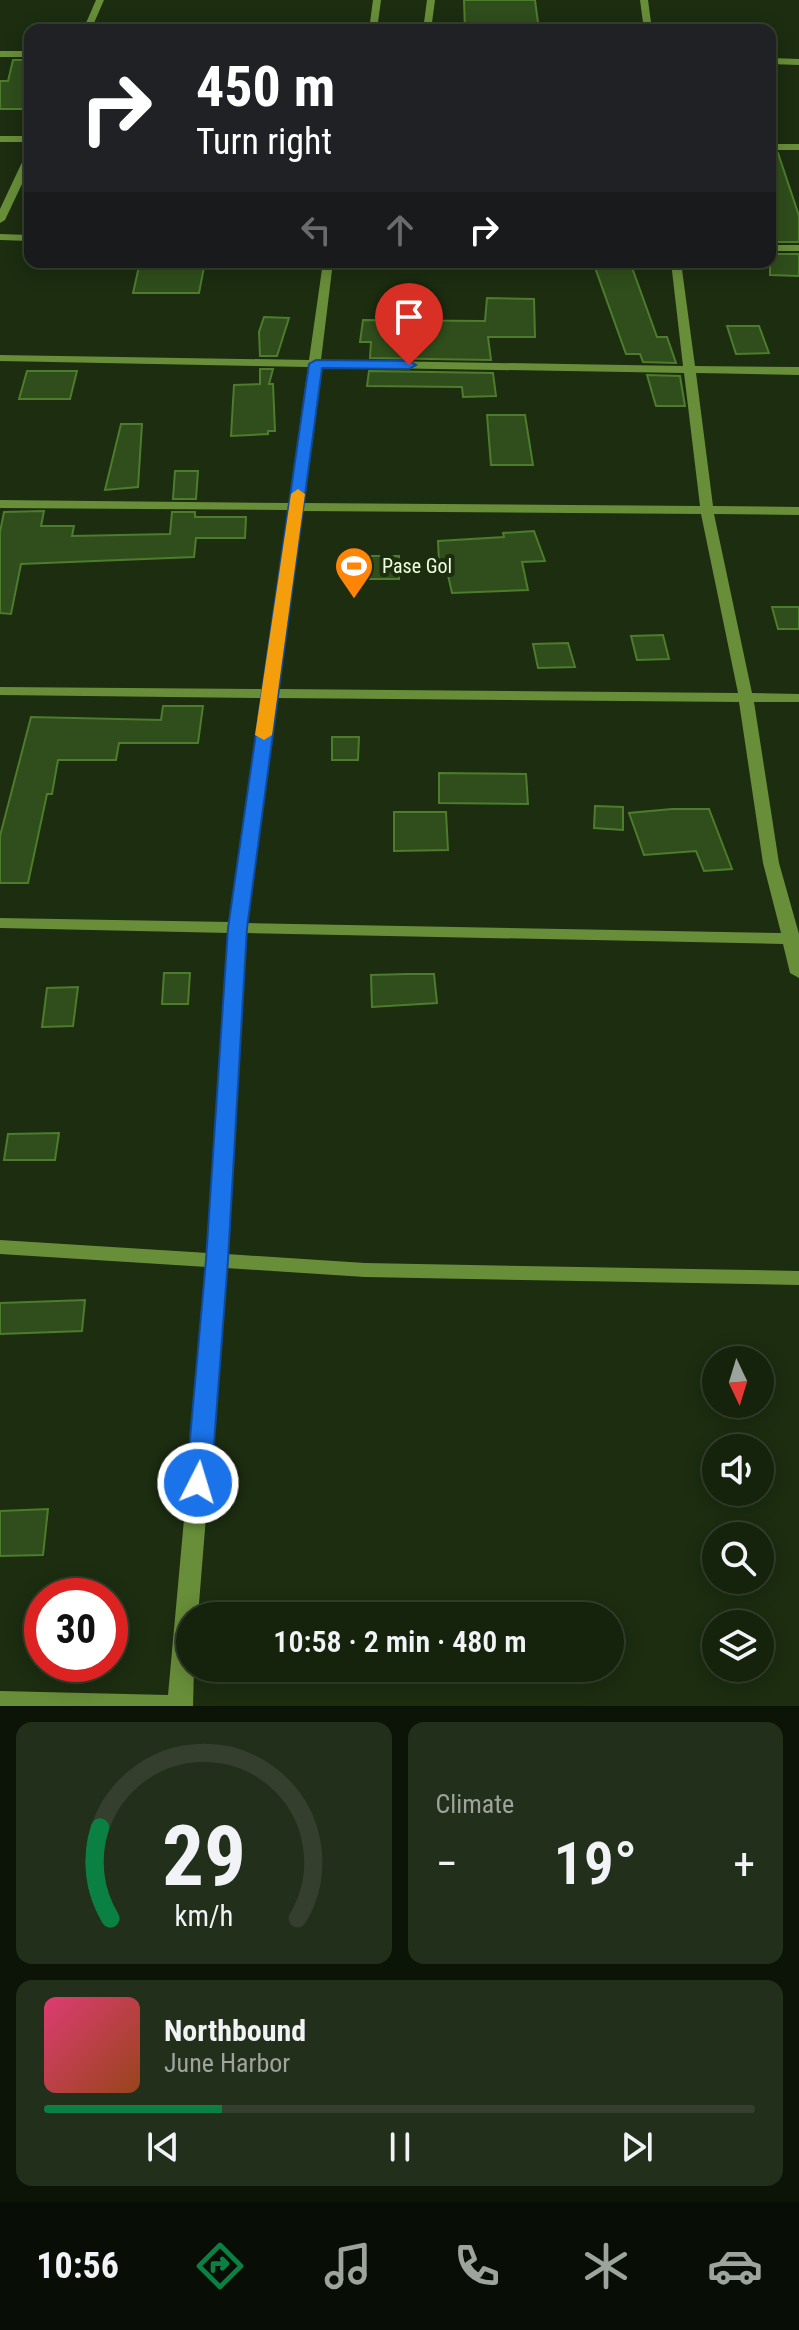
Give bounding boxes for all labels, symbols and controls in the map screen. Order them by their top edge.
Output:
text: 450 m [196,54,335,120]
icon: right [64,56,168,160]
text: Turn right [196,121,332,163]
icon: left [294,208,338,252]
icon: ahead [378,208,422,252]
icon: right [462,208,506,252]
pin [375,283,443,365]
icon: arrive [387,295,431,339]
sports icon: Pase Gol [333,545,375,600]
place label: Pase Gol [382,554,452,578]
north arrow [702,1346,774,1418]
map controls [702,1346,774,1682]
button: sound [702,1434,774,1506]
position arrow [156,1441,240,1525]
button: search [702,1522,774,1594]
speed limit sign: 30 [24,1578,128,1682]
button: layers [702,1610,774,1682]
text: 10:58 · 2 min · 480 m [273,1624,527,1659]
text: Climate [436,1789,514,1819]
text: 29 [162,1808,246,1905]
text: 19° [554,1828,637,1899]
text: − [436,1838,458,1890]
text: + [733,1838,755,1890]
text: km/h [174,1899,233,1933]
text: Northbound [164,2013,306,2048]
text: June Harbor [164,2048,290,2078]
icon: previous [141,2125,185,2169]
icon: pause [378,2125,422,2169]
icon: next [615,2125,659,2169]
icon: directions [192,2238,248,2294]
icon: music [320,2238,376,2294]
icon: phone [449,2238,505,2294]
icon: climate [578,2238,634,2294]
icon: car [707,2238,763,2294]
text: 10:56 [36,2245,119,2287]

